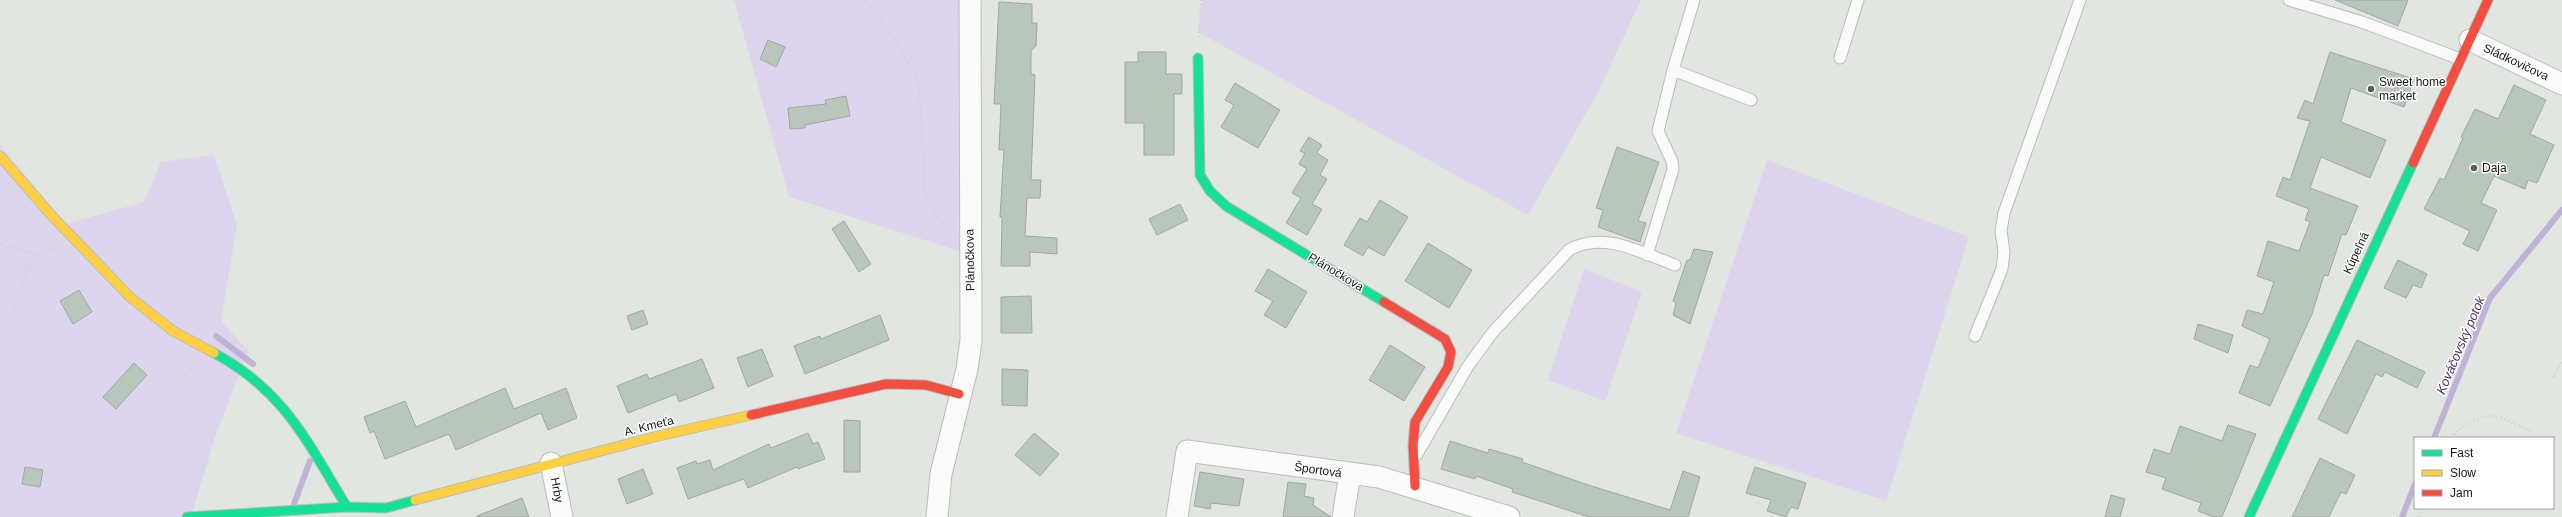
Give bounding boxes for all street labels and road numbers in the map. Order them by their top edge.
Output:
street label: Sládkovičova [2481,41,2551,83]
street label: Plánočkova [962,229,978,291]
street label: Kúpeľná [2340,229,2372,276]
street label: Plánočkova [1306,250,1366,294]
street label: A. Kmeťa [623,413,676,439]
street label: Športová [1293,459,1343,480]
street label: Hrby [548,476,566,504]

